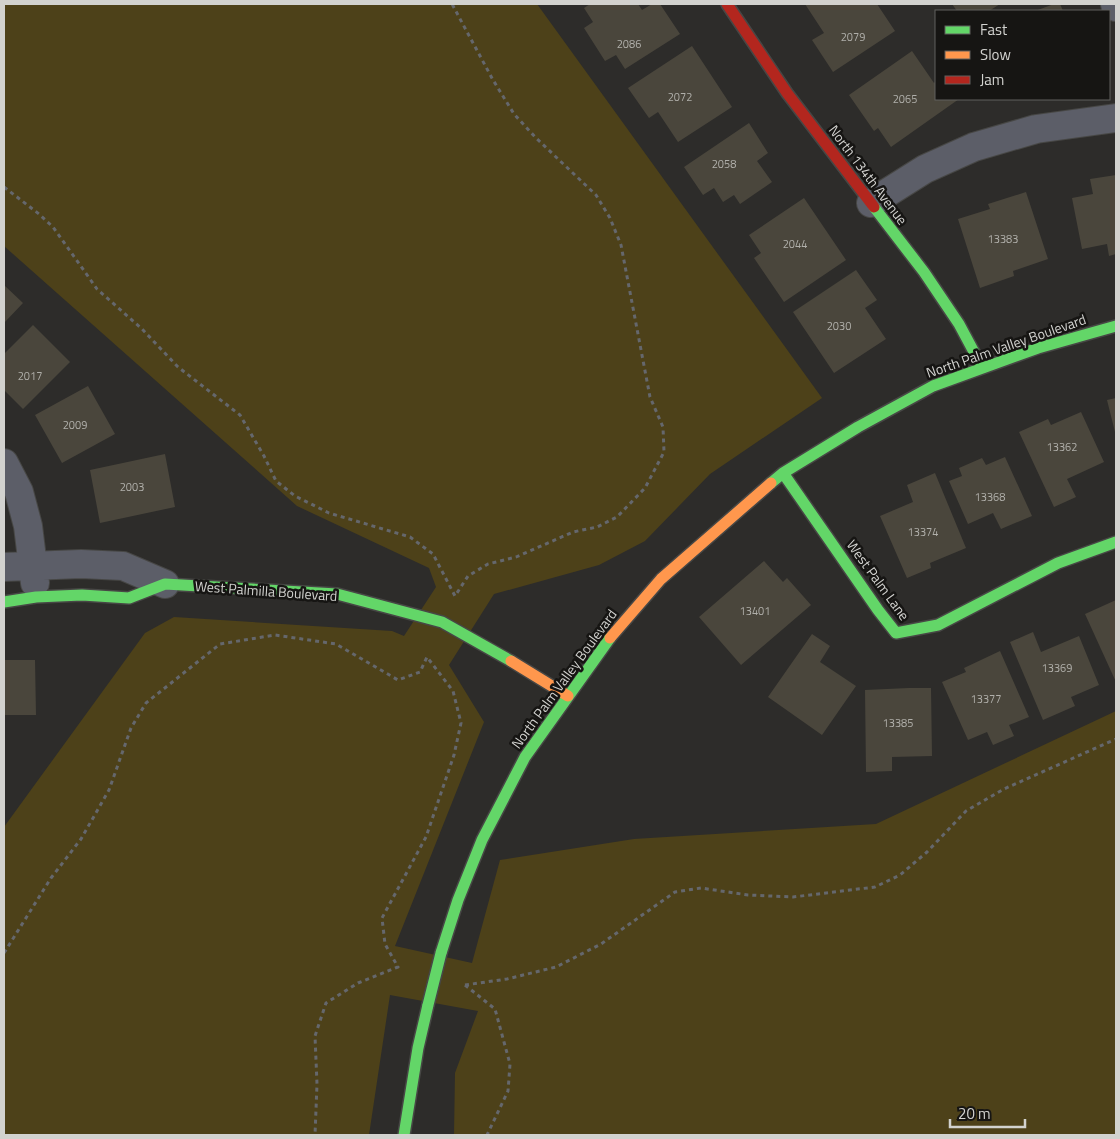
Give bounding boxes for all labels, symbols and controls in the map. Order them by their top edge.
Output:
legend [935,10,1110,100]
text: Fast [980,18,1008,41]
house number: 2079 [841,29,865,45]
house number: 2086 [617,36,641,52]
text: Slow [980,43,1011,66]
text: Jam [980,68,1004,91]
house number: 2072 [668,89,692,105]
house number: 2065 [893,91,917,107]
street label: North 134th Avenue [824,120,913,229]
house number: 2058 [712,156,736,172]
house number: 13383 [988,231,1018,247]
house number: 2044 [783,236,807,252]
street label: North Palm Valley Boulevard [923,308,1089,383]
house number: 2030 [827,318,851,334]
house number: 2017 [18,368,42,384]
house number: 2009 [63,417,87,433]
house number: 13362 [1047,439,1077,455]
house number: 2003 [120,479,144,495]
house number: 13368 [975,489,1005,505]
house number: 13374 [908,524,938,540]
street label: West Palm Lane [842,535,915,624]
street label: West Palmilla Boulevard [194,575,338,606]
house number: 13401 [740,603,770,619]
street label: North Palm Valley Boulevard [506,605,621,753]
house number: 13369 [1042,660,1072,676]
house number: 13377 [971,691,1001,707]
house number: 13385 [883,715,913,731]
scale bar [950,1096,1025,1128]
text: 20 m [958,1102,991,1125]

